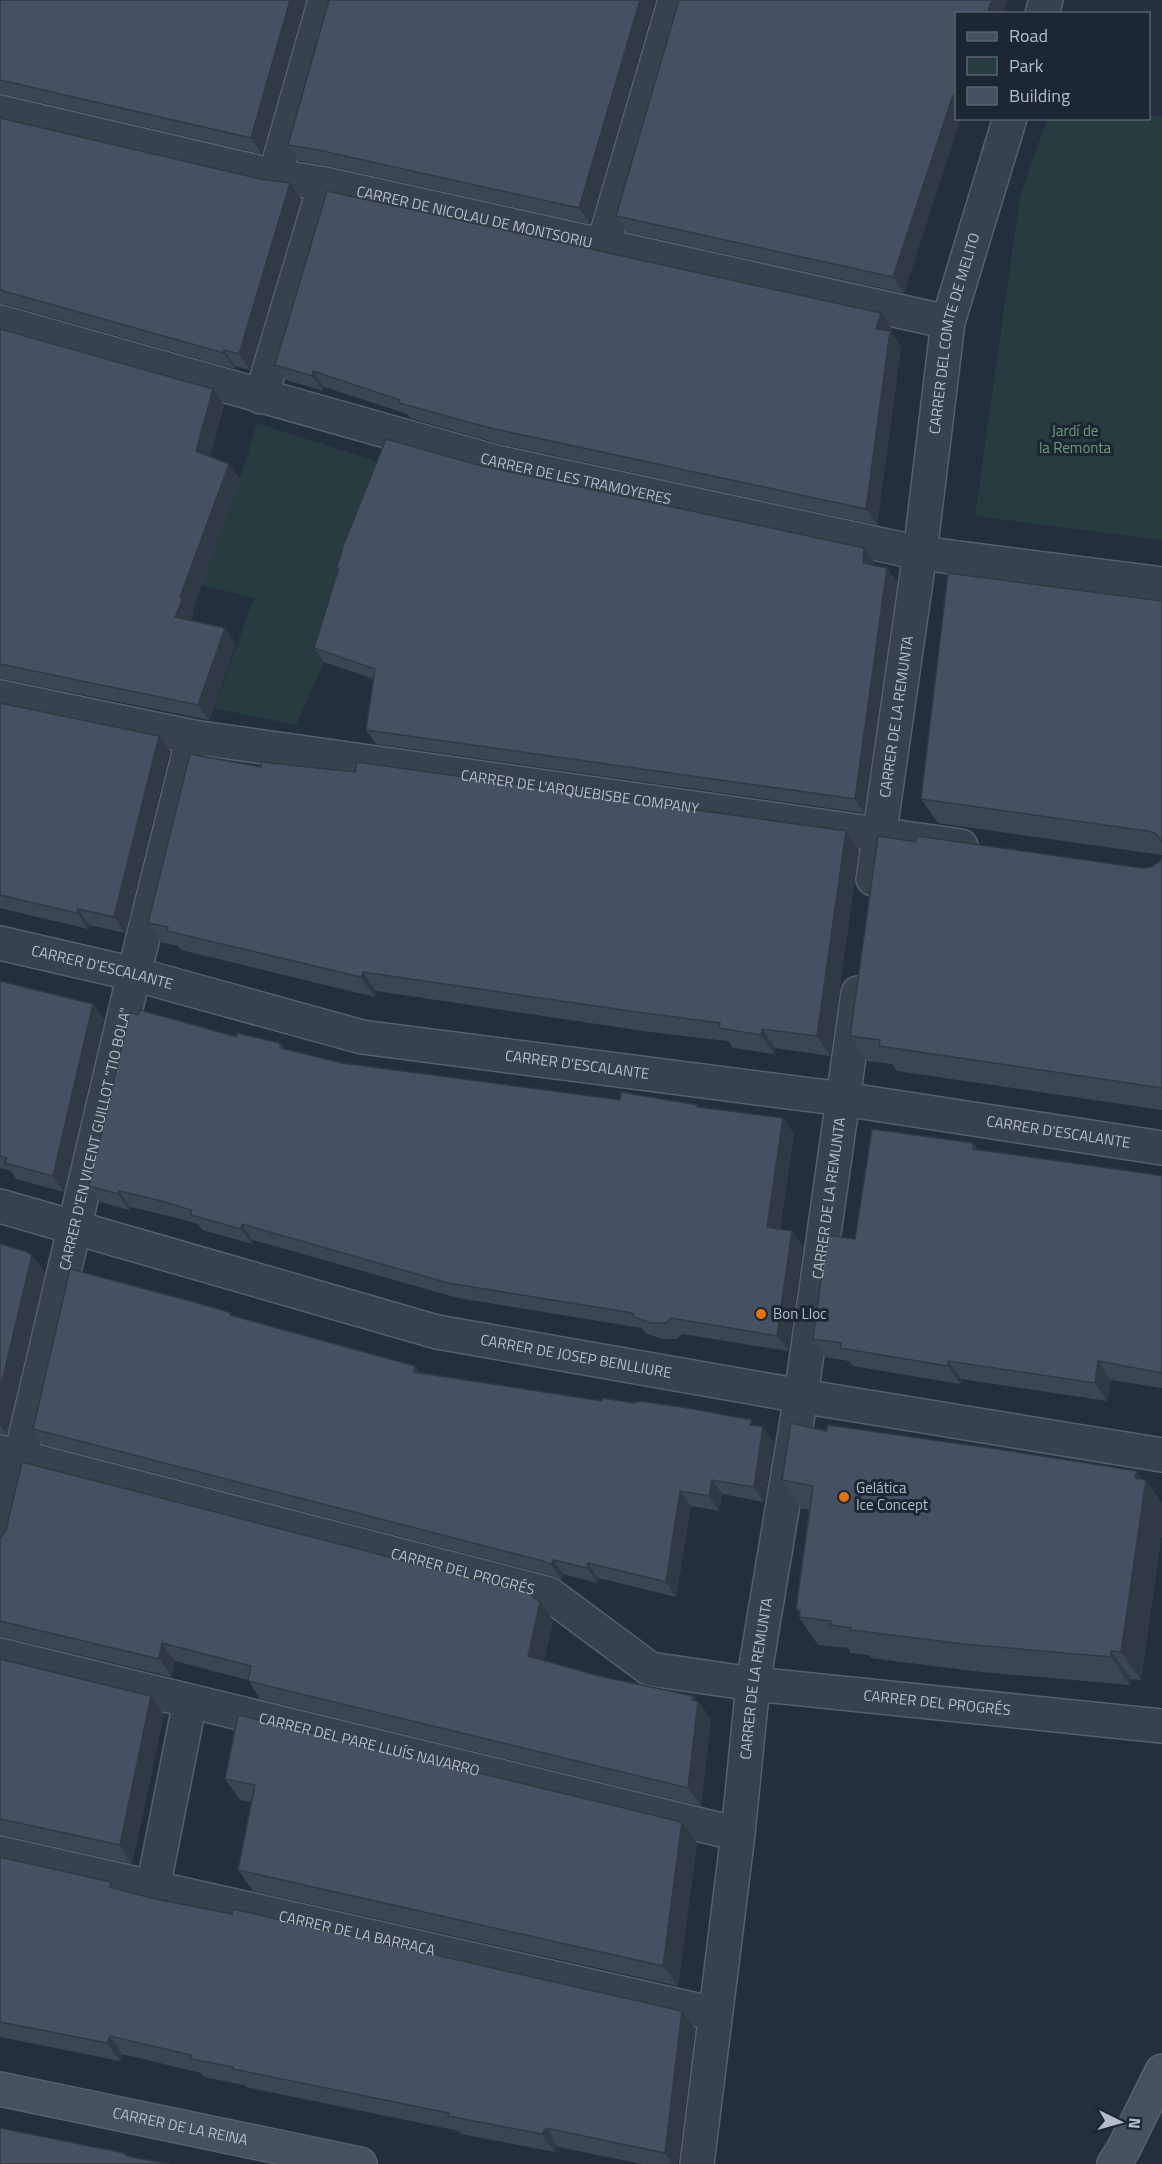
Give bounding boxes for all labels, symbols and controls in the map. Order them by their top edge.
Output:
legend [955,12,1150,120]
text: Road [1009,22,1048,49]
text: Park [1009,52,1044,79]
text: Building [1009,82,1070,109]
street label: CARRER DE NICOLAU DE MONTSORIU [354,179,595,254]
street label: CARRER DEL COMTE DE MELITO [923,230,986,435]
park label: Jardí de la Remonta [1039,419,1112,459]
street label: CARRER DE LES TRAMOYERES [478,446,674,510]
street label: CARRER DE LA REMUNTA [873,634,919,799]
street label: CARRER DE L'ARQUEBISBE COMPANY [460,763,701,820]
street label: CARRER D'ESCALANTE [29,939,176,995]
street label: CARRER D'EN VICENT GUILLOT "TIO BOLA" [53,1005,137,1273]
street label: CARRER D'ESCALANTE [504,1044,651,1085]
street label: CARRER D'ESCALANTE [985,1109,1132,1154]
street label: CARRER DE LA REMUNTA [806,1116,851,1281]
place label: Bon Lloc [773,1302,827,1325]
marker: Bon Lloc [754,1307,768,1321]
street label: CARRER DE JOSEP BENLLIURE [479,1328,674,1384]
place label: Gelática Ice Concept [856,1476,929,1516]
marker: Gelática Ice Concept [837,1490,851,1504]
street label: CARRER DEL PROGRÉS [388,1542,537,1601]
street label: CARRER DE LA REMUNTA [734,1596,778,1761]
street label: CARRER DEL PROGRÉS [862,1683,1012,1721]
street label: CARRER DEL PARE LLUÍS NAVARRO [257,1706,482,1782]
street label: CARRER DE LA BARRACA [277,1904,438,1962]
north arrow [1090,2092,1150,2152]
street label: CARRER DE LA REINA [111,2101,250,2151]
text: N [1123,2117,1147,2130]

